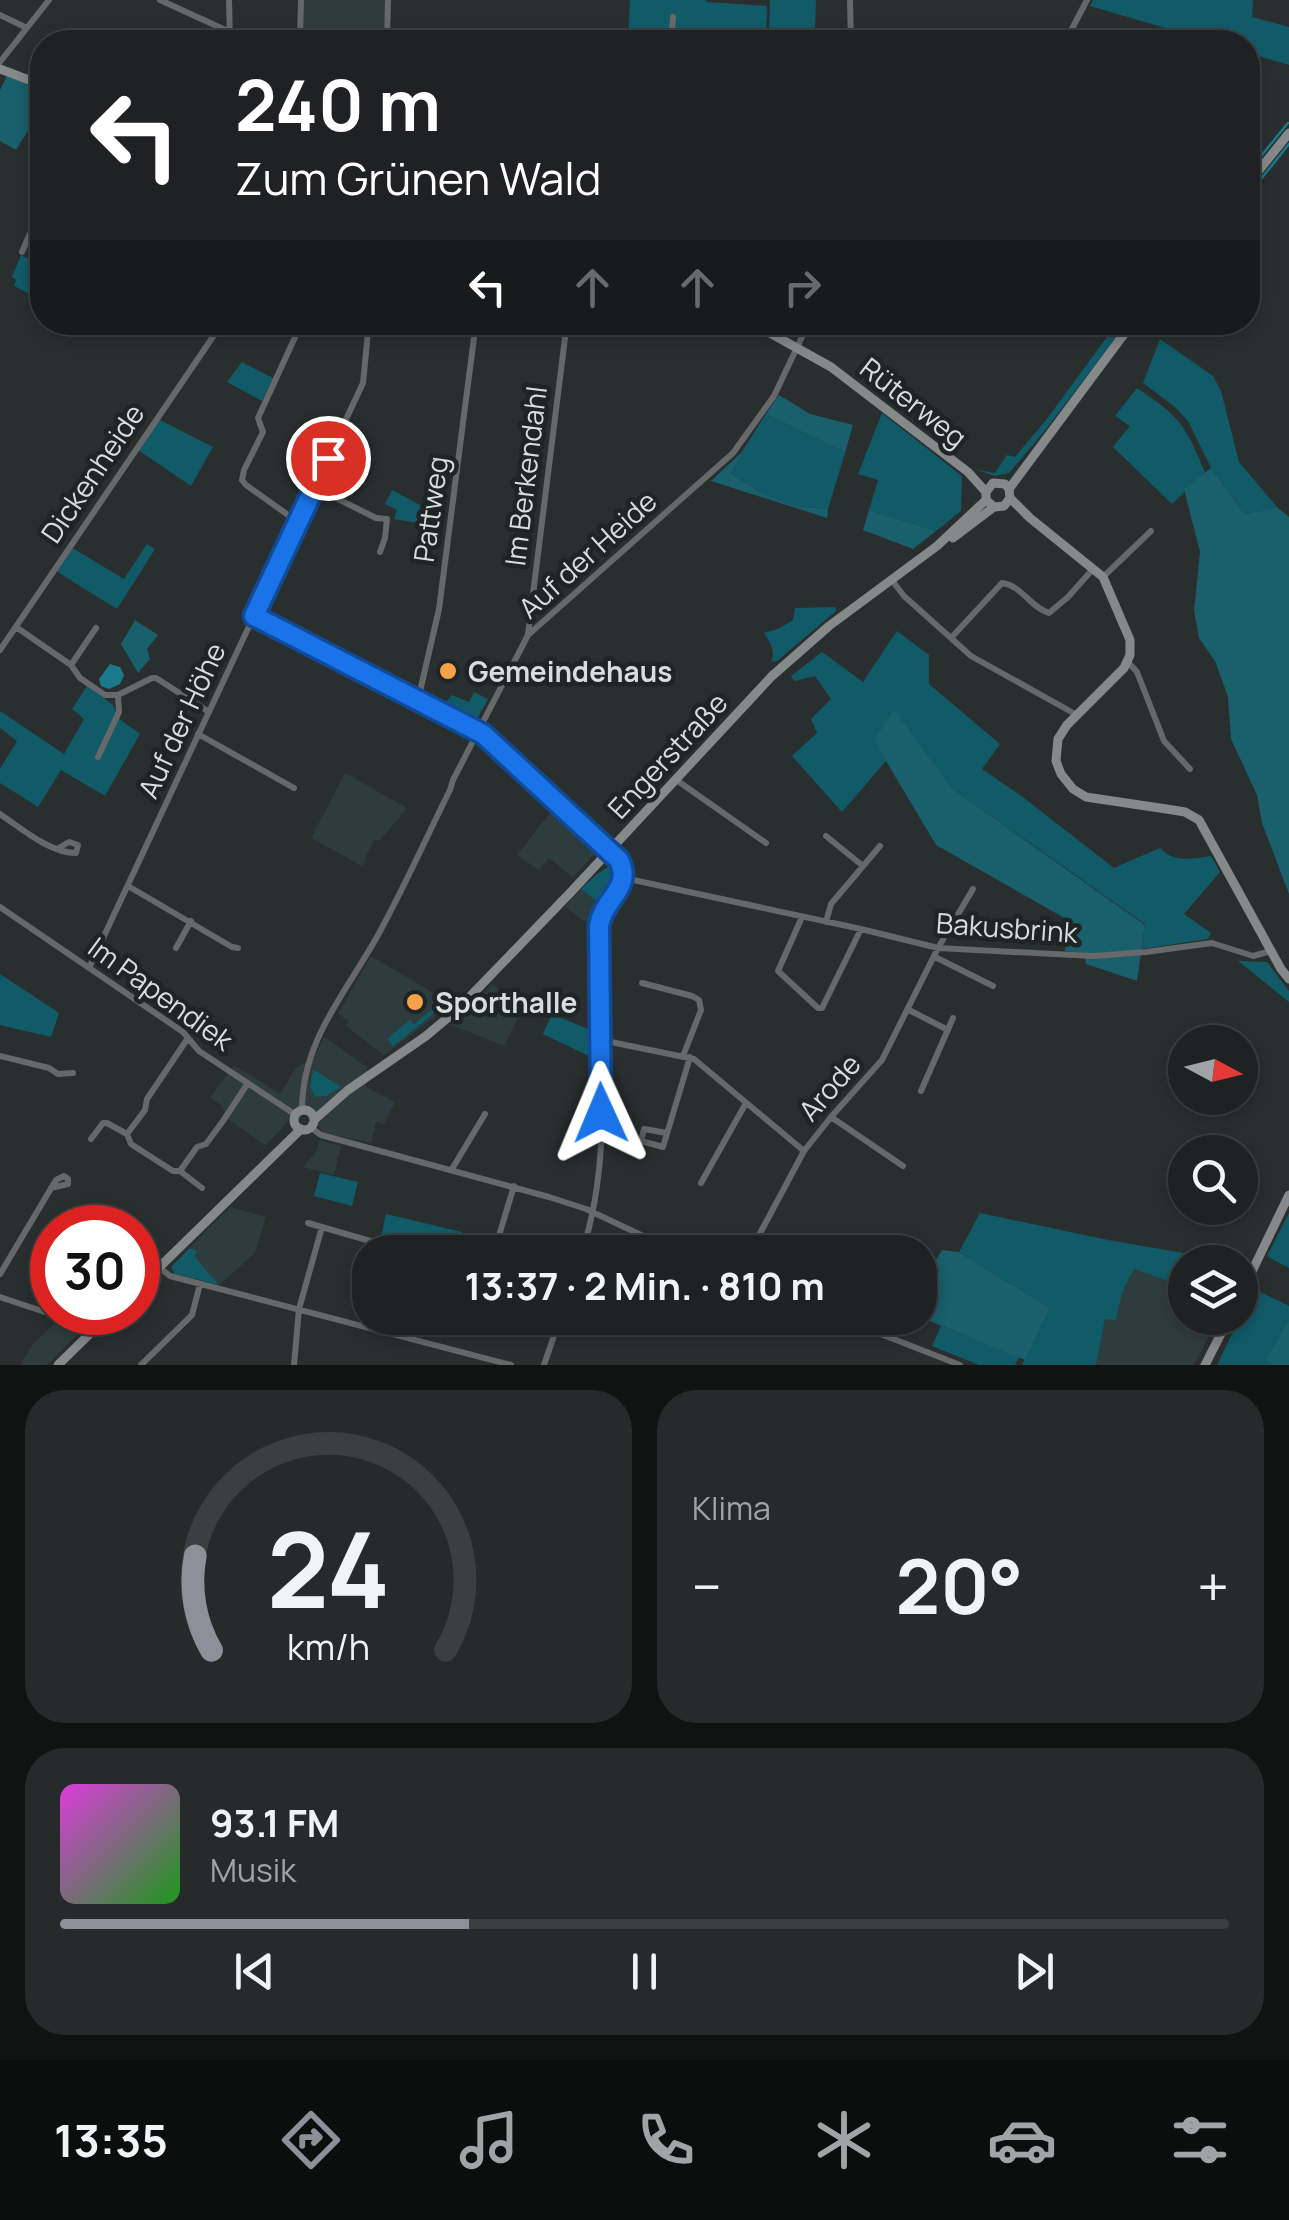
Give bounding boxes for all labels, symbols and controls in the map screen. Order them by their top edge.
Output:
text: 240 m [235,56,441,152]
icon: left [70,70,200,200]
text: Zum Grünen Wald [235,147,601,209]
icon: left [460,260,515,315]
icon: ahead [565,260,620,315]
icon: ahead [670,260,725,315]
icon: right [775,260,830,315]
street label: Rüterweg [853,348,975,456]
street label: Im Berkendahl [495,384,555,568]
street label: Dickenheide [32,396,152,550]
pin [286,416,371,501]
icon: arrive [301,431,356,486]
street label: Pattweg [404,454,456,564]
street label: Auf der Heide [510,482,664,626]
street label: Auf der Höhe [128,636,234,804]
place label: Gemeindehaus [468,652,672,690]
marker: Gemeindehaus [437,660,459,682]
street label: Engerstraße [599,684,735,826]
street label: Bakusbrink [935,903,1080,951]
street label: Im Papendiek [81,928,242,1059]
place label: Sporthalle [435,983,577,1021]
marker: Sporthalle [404,991,426,1013]
north arrow [1168,1025,1258,1115]
map controls [1168,1025,1258,1335]
street label: Arode [789,1045,869,1129]
position arrow [549,1061,653,1165]
button: search [1168,1135,1258,1225]
speed limit sign: 30 [30,1205,160,1335]
button: layers [1168,1245,1258,1335]
text: 13:37 · 2 Min. · 810 m [464,1259,825,1311]
text: Klima [692,1486,771,1530]
text: 24 [267,1497,390,1639]
text: 20° [896,1534,1023,1637]
text: − [692,1548,722,1624]
text: + [1197,1548,1229,1624]
text: km/h [287,1622,370,1671]
text: 93.1 FM [210,1796,339,1848]
text: Musik [210,1848,296,1892]
icon: previous [227,1944,282,1999]
icon: pause [617,1944,672,1999]
icon: next [1007,1944,1062,1999]
icon: directions [276,2105,346,2175]
icon: music [454,2105,524,2175]
icon: phone [631,2105,701,2175]
icon: climate [809,2105,879,2175]
icon: car [987,2105,1057,2175]
icon: filters [1165,2105,1235,2175]
text: 13:35 [54,2109,168,2171]

